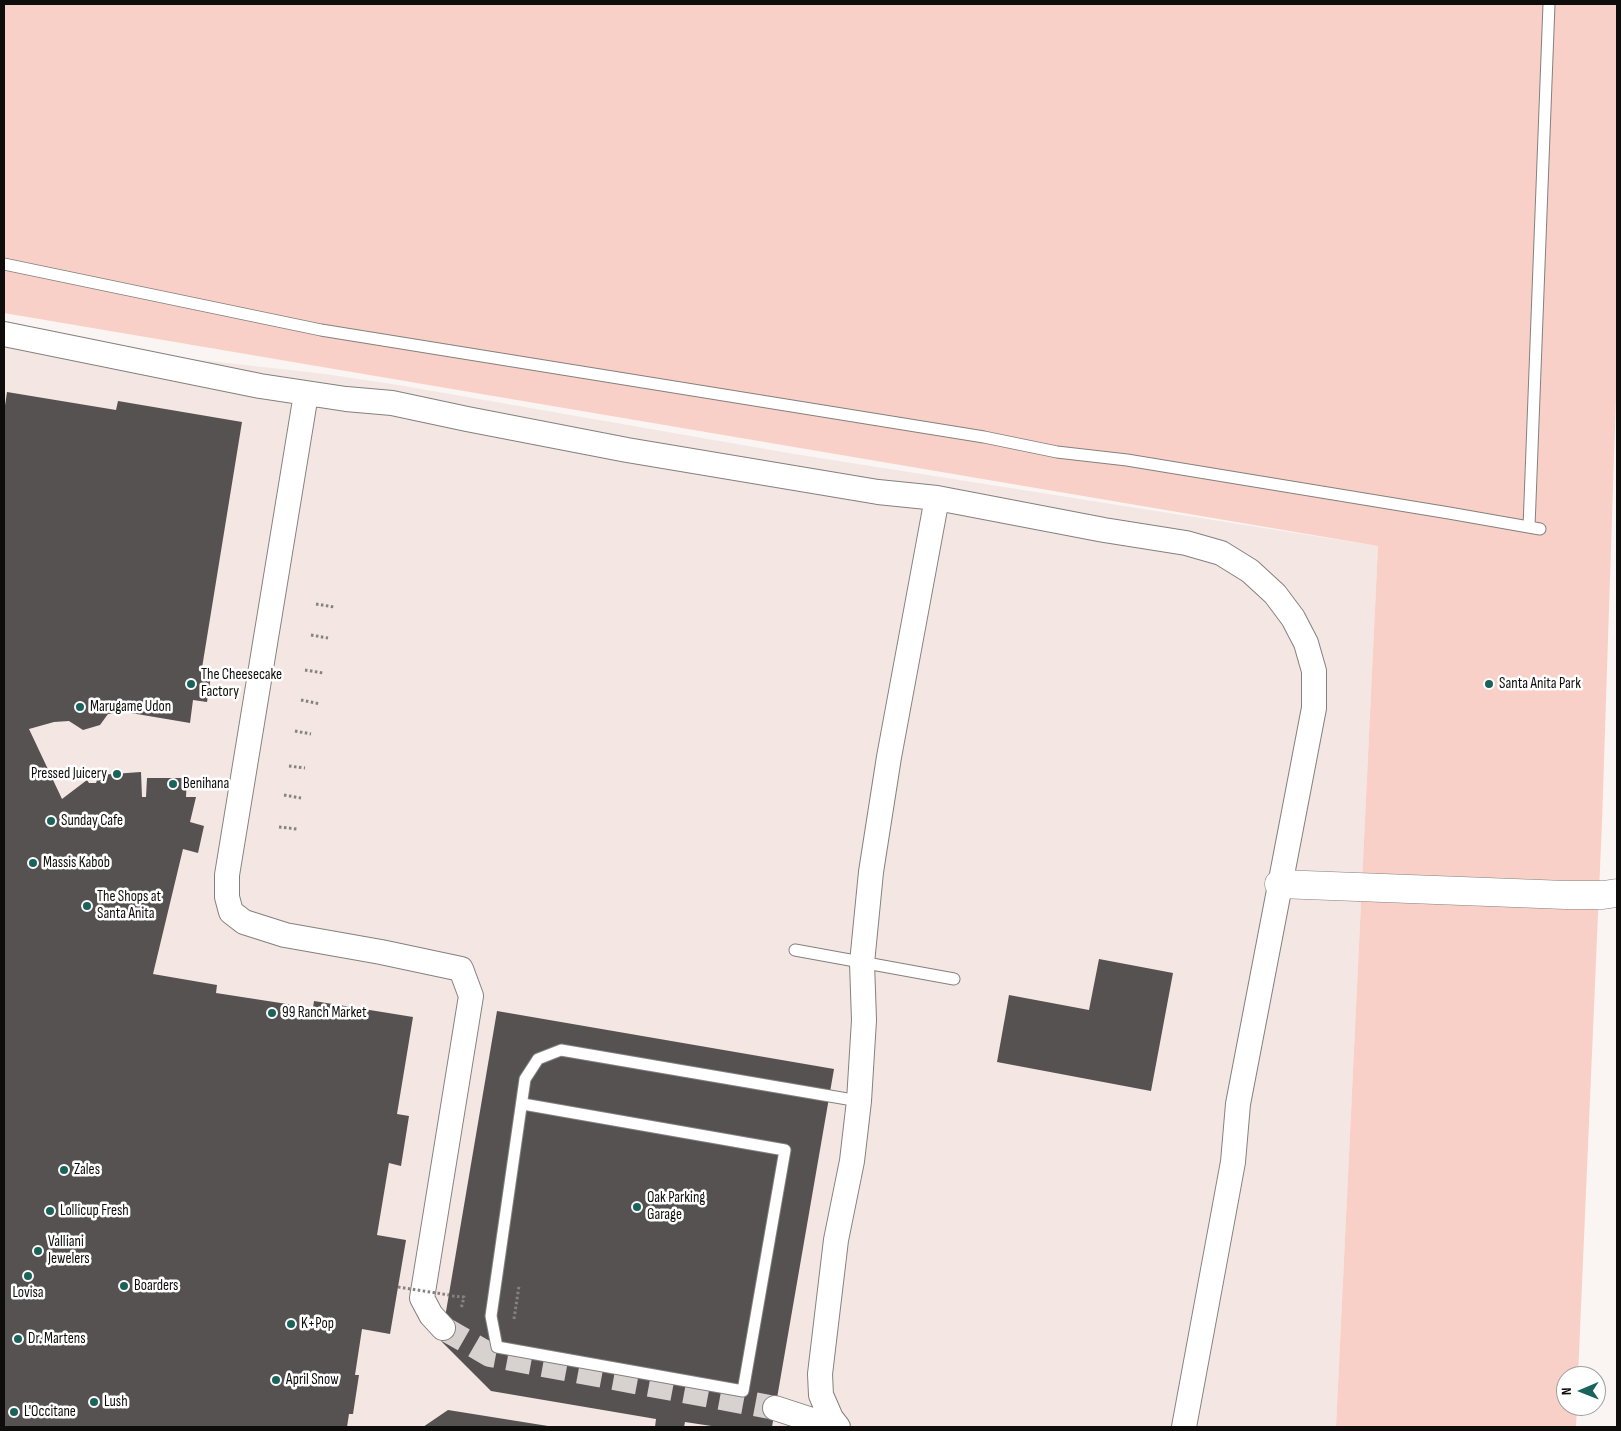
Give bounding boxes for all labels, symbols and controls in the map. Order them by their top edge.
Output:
place label: The Cheesecake Factory [201,666,282,701]
place label: Santa Anita Park [1499,675,1581,693]
marker: The Cheesecake Factory [185,678,197,690]
marker: Santa Anita Park [1483,678,1495,690]
place label: Marugame Udon [90,698,171,716]
marker: Marugame Udon [74,701,86,713]
place label: Pressed Juicery [31,765,107,783]
marker: Pressed Juicery [111,768,123,780]
place label: Benihana [183,775,229,793]
marker: Benihana [167,778,179,790]
place label: Sunday Cafe [61,812,123,830]
marker: Sunday Cafe [45,815,57,827]
place label: Massis Kabob [43,854,110,872]
marker: Massis Kabob [27,857,39,869]
place label: The Shops at Santa Anita [97,888,161,923]
marker: The Shops at Santa Anita [81,900,93,912]
place label: 99 Ranch Market [282,1004,366,1022]
marker: 99 Ranch Market [266,1007,278,1019]
place label: Zales [74,1161,100,1179]
marker: Zales [58,1164,70,1176]
place label: Oak Parking Garage [647,1189,705,1224]
marker: Oak Parking Garage [631,1201,643,1213]
place label: Lollicup Fresh [60,1202,129,1220]
marker: Lollicup Fresh [44,1205,56,1217]
place label: Valliani Jewelers [48,1233,90,1268]
marker: Valliani Jewelers [32,1245,44,1257]
marker: Lovisa [22,1270,34,1282]
place label: Boarders [134,1277,178,1295]
marker: Boarders [118,1280,130,1292]
place label: Lovisa [12,1284,44,1302]
place label: K+Pop [301,1315,334,1333]
marker: K+Pop [285,1318,297,1330]
place label: Dr. Martens [28,1330,86,1348]
marker: Dr. Martens [12,1333,24,1345]
north arrow [1556,1366,1606,1416]
place label: April Snow [286,1371,339,1389]
marker: April Snow [270,1374,282,1386]
text: N [1558,1387,1575,1395]
place label: Lush [104,1393,128,1411]
marker: Lush [88,1396,100,1408]
place label: L'Occitane [24,1403,76,1421]
marker: L'Occitane [8,1406,20,1418]

